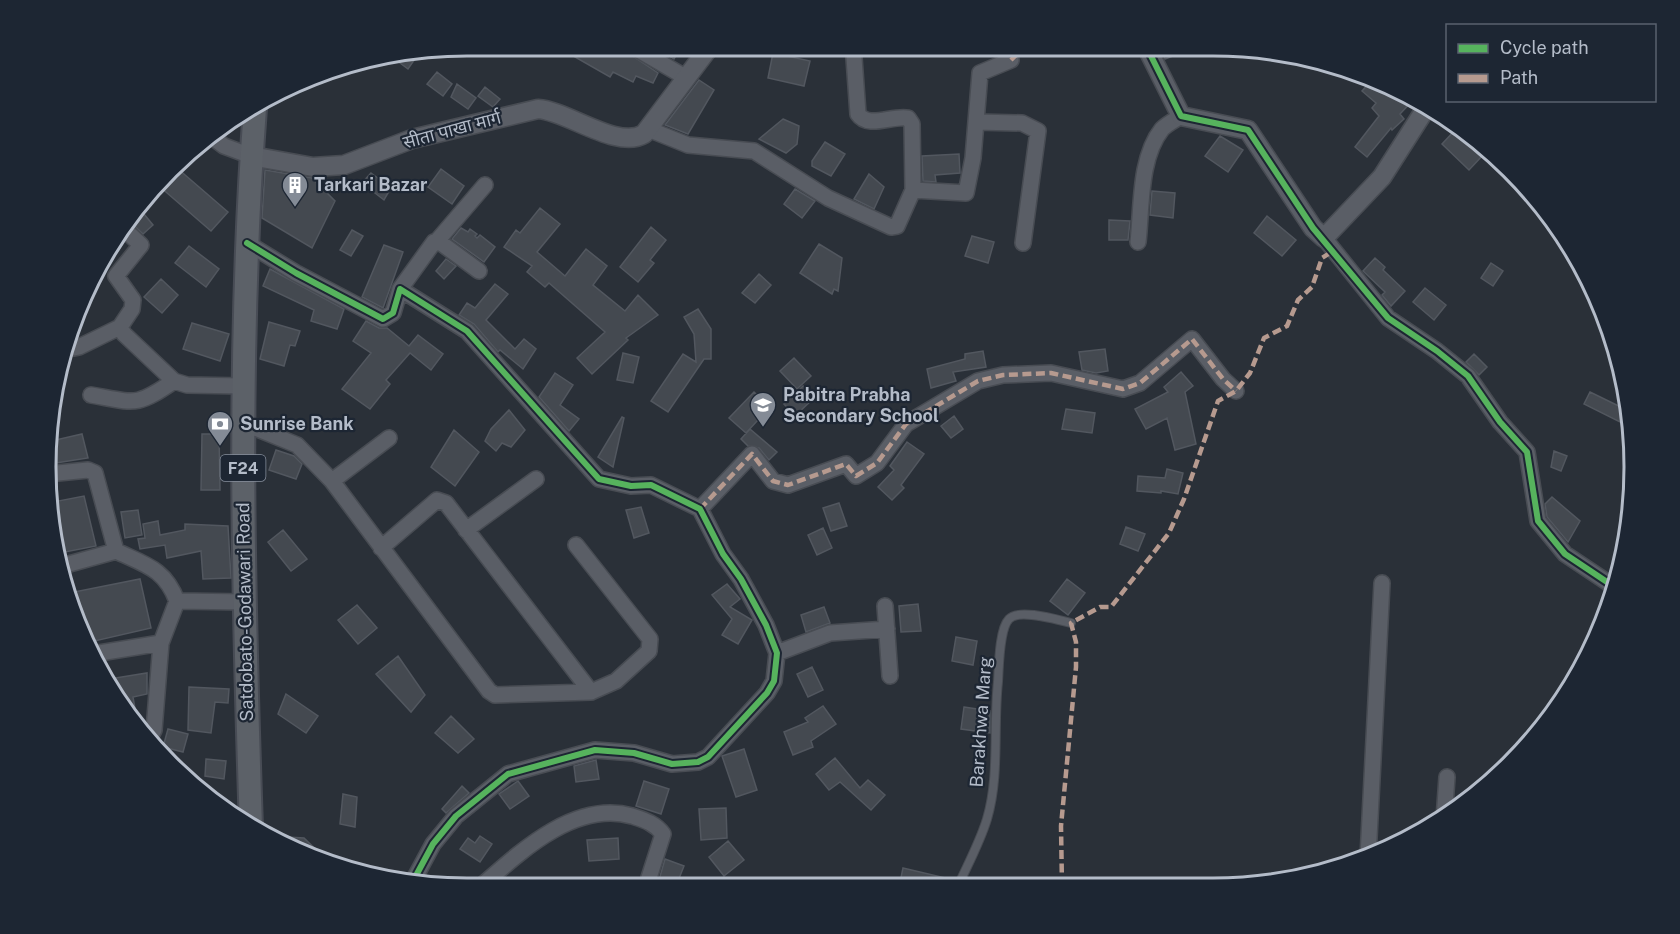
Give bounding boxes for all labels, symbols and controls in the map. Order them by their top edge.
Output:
legend [1446,24,1656,102]
text: Cycle path [1500,37,1589,58]
text: Path [1500,67,1538,88]
street label: सीता पाखा मार्ग [401,106,504,153]
building icon: Tarkari Bazar [280,170,310,208]
place label: Tarkari Bazar [314,174,428,195]
place label: Pabitra Prabha Secondary School [783,384,939,426]
school or university icon: Pabitra Prabha Secondary School [748,390,778,428]
bank icon: Sunrise Bank [205,409,235,447]
place label: Sunrise Bank [240,413,354,434]
road number: F24 [220,455,266,481]
street label: Satdobato-Godawari Road [232,502,257,722]
street label: Barakhwa Marg [965,656,996,788]

